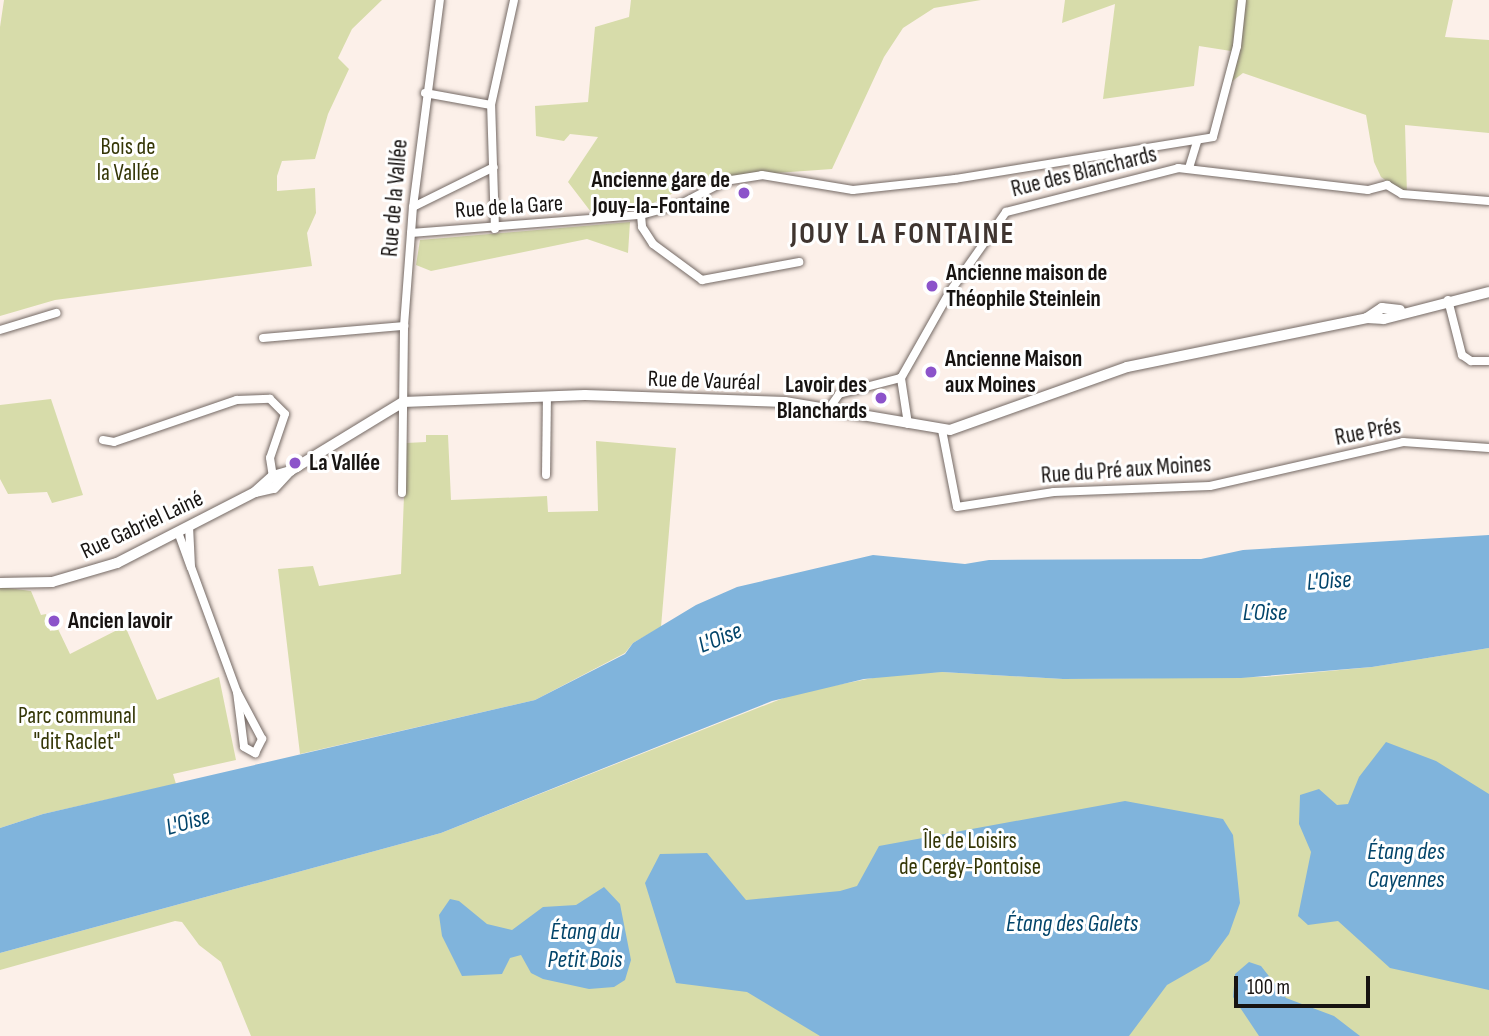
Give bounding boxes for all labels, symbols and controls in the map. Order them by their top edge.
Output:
park label: Bois de la Vallée [97,133,159,187]
street label: Rue de la Vallée [376,138,414,258]
street label: Rue des Blanchards [1008,141,1160,203]
place label: Ancienne gare de Jouy-la-Fontaine [591,166,730,220]
marker: Ancienne gare de Jouy-la-Fontaine [736,185,752,201]
street label: Rue de la Gare [454,189,564,225]
district label: JOUY LA FONTAINE [792,216,1014,252]
place label: Ancienne maison de Théophile Steinlein [946,259,1107,313]
marker: Ancienne maison de Théophile Steinlein [924,278,940,294]
place label: Ancienne Maison aux Moines [945,345,1082,399]
marker: Ancienne Maison aux Moines [923,364,939,380]
street label: Rue de Vauréal [647,365,761,397]
place label: Lavoir des Blanchards [777,371,867,425]
marker: Lavoir des Blanchards [873,390,889,406]
street label: Rue Prés [1333,412,1403,452]
place label: La Vallée [309,449,380,477]
street label: Rue du Pré aux Moines [1040,450,1212,490]
marker: La Vallée [287,455,303,471]
street label: Rue Gabriel Lainé [76,485,208,565]
water label: L'Oise [1306,565,1352,597]
water label: L’Oise [1243,599,1287,627]
place label: Ancien lavoir [68,607,173,635]
marker: Ancien lavoir [46,613,62,629]
water label: L'Oise [694,616,746,660]
park label: Parc communal "dit Raclet" [18,702,136,756]
water label: L'Oise [163,802,213,842]
park label: Île de Loisirs de Cergy-Pontoise [899,827,1041,881]
water label: Étang des Cayennes [1367,838,1445,894]
water label: Étang des Galets [1006,910,1138,938]
water label: Étang du Petit Bois [548,918,622,974]
scale bar [1237,962,1374,1006]
text: 100 m [1247,975,1290,1000]

